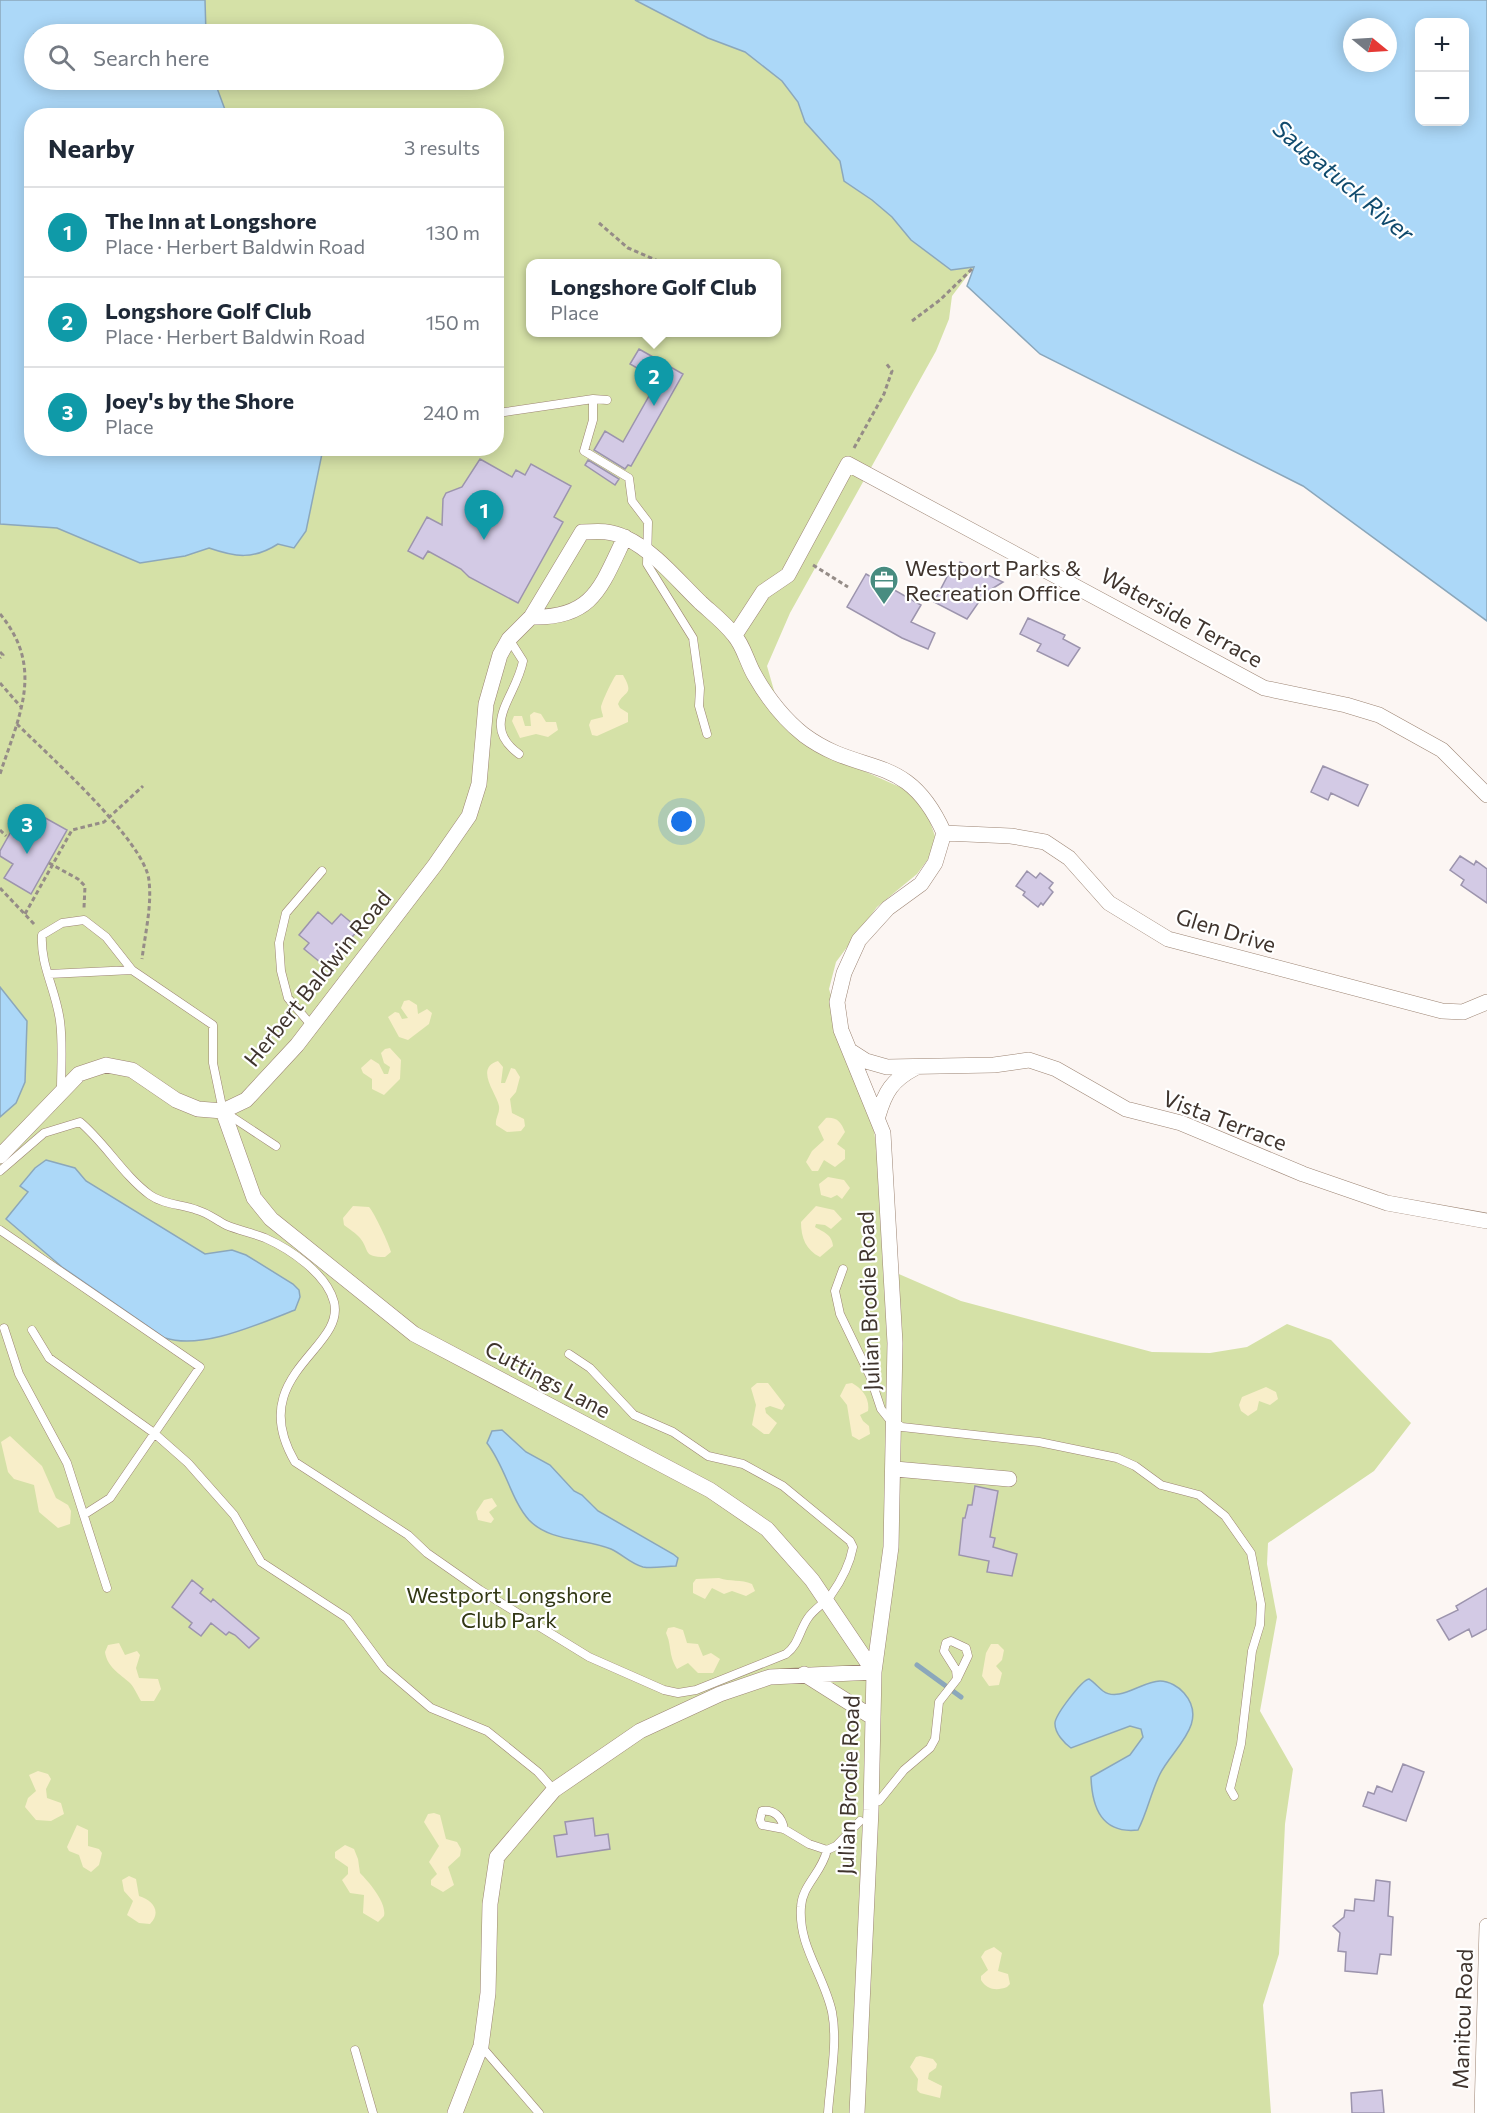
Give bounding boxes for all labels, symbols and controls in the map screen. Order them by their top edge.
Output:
north arrow [1343,18,1397,72]
map controls [1415,18,1469,126]
button: + [1415,18,1469,72]
search box [24,24,504,90]
icon: search [45,41,78,74]
text: Search here [93,44,209,71]
button: − [1415,72,1469,126]
water label: Saugatuck River [1268,113,1421,248]
text: Nearby [48,132,135,163]
text: 3 results [404,135,480,159]
text: The Inn at Longshore [105,207,317,234]
text: 1 [63,220,72,244]
text: 130 m [426,220,480,244]
text: Place · Herbert Baldwin Road [105,234,365,258]
popup [526,259,781,337]
text: Longshore Golf Club [550,273,757,300]
text: Longshore Golf Club [105,297,311,324]
text: Place [550,300,599,324]
text: 2 [62,310,73,334]
text: 150 m [426,310,480,334]
text: Place · Herbert Baldwin Road [105,324,365,348]
pin: 2 [634,356,674,406]
text: Joey's by the Shore [105,387,294,414]
text: 3 [62,400,73,424]
text: 240 m [423,400,480,424]
text: Place [105,414,154,438]
pin: 1 [464,490,504,540]
place label: Westport Parks & Recreation Office [905,554,1081,606]
street label: Waterside Terrace [1096,561,1268,673]
office icon: Westport Parks & Recreation Office [868,564,900,606]
pin: 3 [8,804,46,854]
your location [667,807,696,836]
street label: Herbert Baldwin Road [238,884,396,1072]
street label: Glen Drive [1173,902,1279,958]
street label: Vista Terrace [1159,1084,1291,1156]
street label: Julian Brodie Road [851,1211,885,1391]
street label: Cuttings Lane [481,1335,615,1423]
park label: Westport Longshore Club Park [406,1581,612,1633]
street label: Julian Brodie Road [831,1695,865,1875]
street label: Manitou Road [1446,1948,1478,2090]

